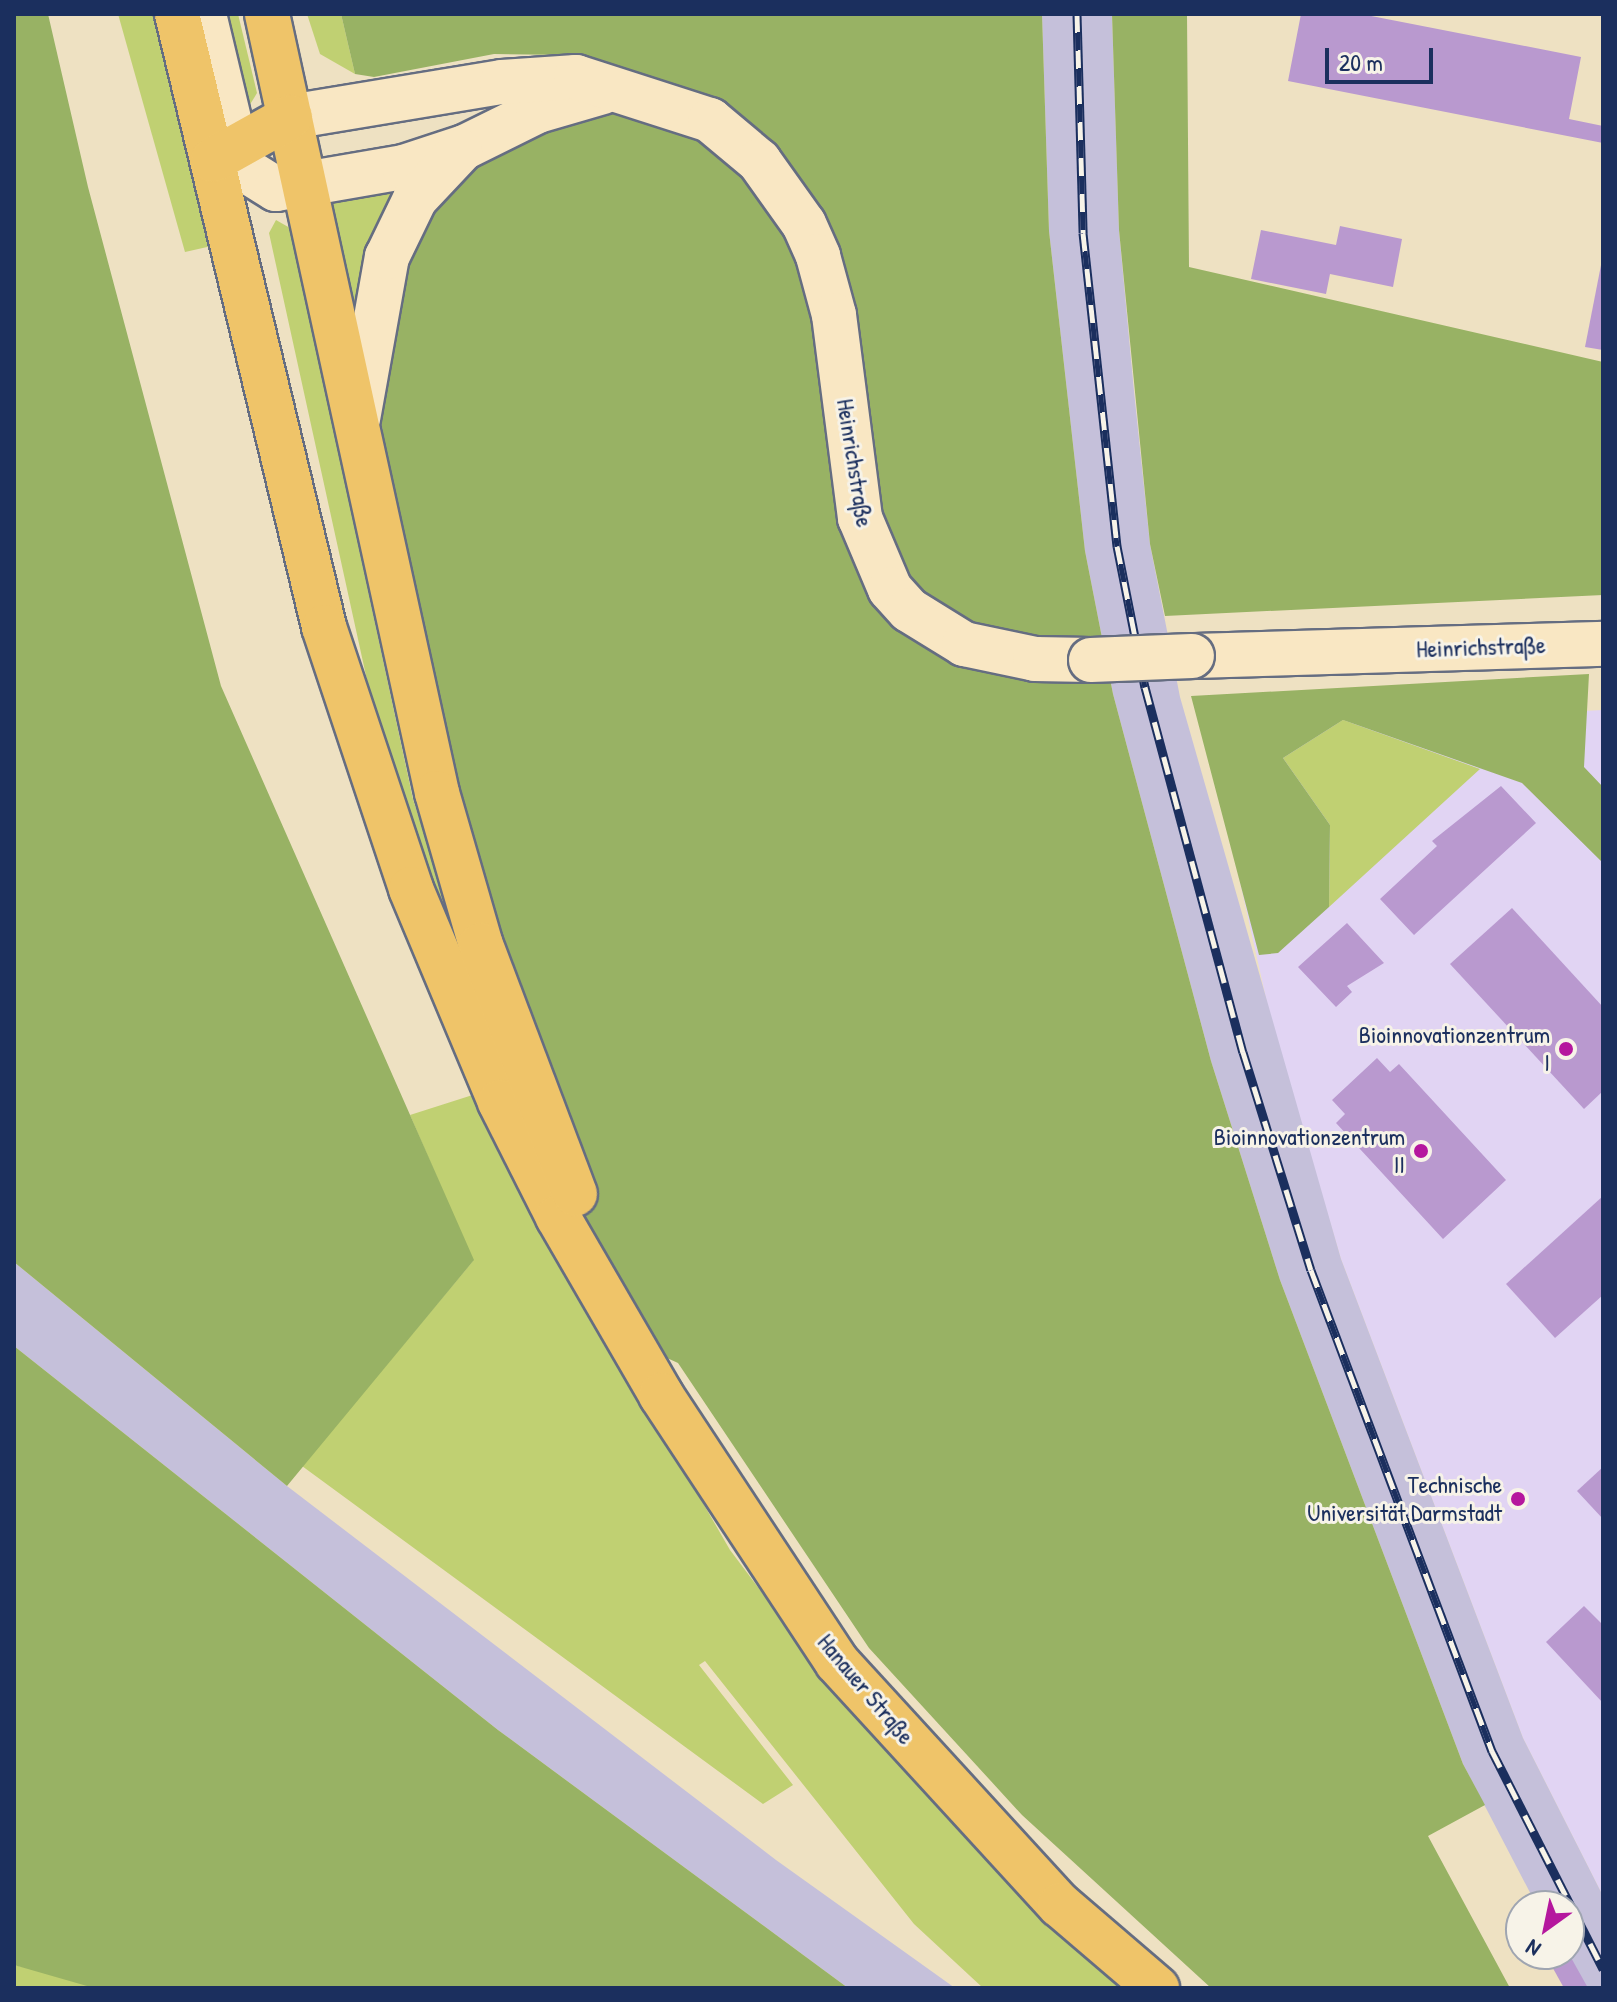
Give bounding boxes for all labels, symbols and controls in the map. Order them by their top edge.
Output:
scale bar [1329,32,1437,82]
text: 20 m [1339,46,1383,78]
street label: Heinrichstraße [831,397,879,529]
street label: Heinrichstraße [1416,630,1546,664]
place label: Bioinnovationzentrum I [1359,1021,1550,1077]
marker: Bioinnovationzentrum I [1557,1040,1575,1058]
place label: Bioinnovationzentrum II [1214,1123,1405,1179]
marker: Bioinnovationzentrum II [1412,1142,1430,1160]
place label: Technische Universität Darmstadt [1307,1471,1502,1527]
marker: Technische Universität Darmstadt [1509,1490,1527,1508]
street label: Hanauer Straße [812,1628,920,1750]
north arrow [1505,1890,1585,1970]
text: N [1520,1933,1546,1964]

